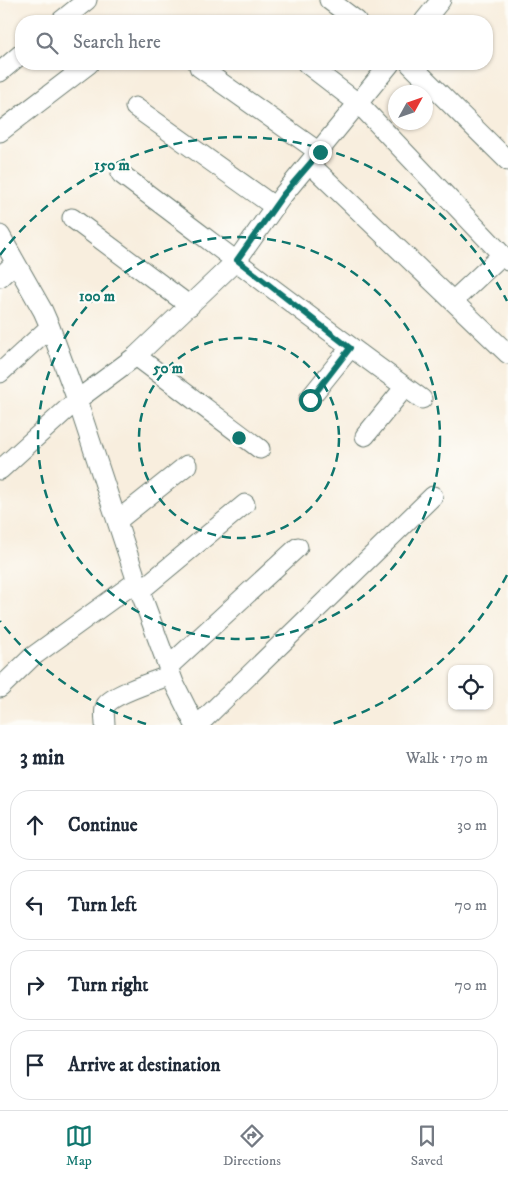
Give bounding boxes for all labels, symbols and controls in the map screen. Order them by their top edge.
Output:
search box [15,15,493,70]
icon: search [33,29,61,57]
text: Search here [73,31,161,54]
north arrow [388,85,433,130]
route end [309,141,332,164]
text: 150 m [94,156,130,175]
text: 100 m [79,287,116,306]
text: 50 m [152,359,184,378]
route start [299,389,322,412]
centre of rings [230,429,248,447]
map controls [448,665,493,710]
button: locate [448,665,493,710]
text: 3 min [20,745,65,771]
text: Walk · 170 m [406,748,488,768]
icon: ahead [21,811,49,839]
text: Continue [68,814,138,837]
text: 30 m [457,815,487,835]
icon: left [21,891,49,919]
text: Turn left [68,894,137,917]
text: 70 m [455,895,487,915]
icon: right [21,971,49,999]
text: Turn right [68,974,148,997]
text: 70 m [455,975,487,995]
icon: arrive [21,1051,49,1079]
text: Arrive at destination [68,1054,220,1077]
tab: Map [65,1122,93,1170]
tab: Directions [223,1122,281,1170]
tab: Saved [411,1122,443,1170]

